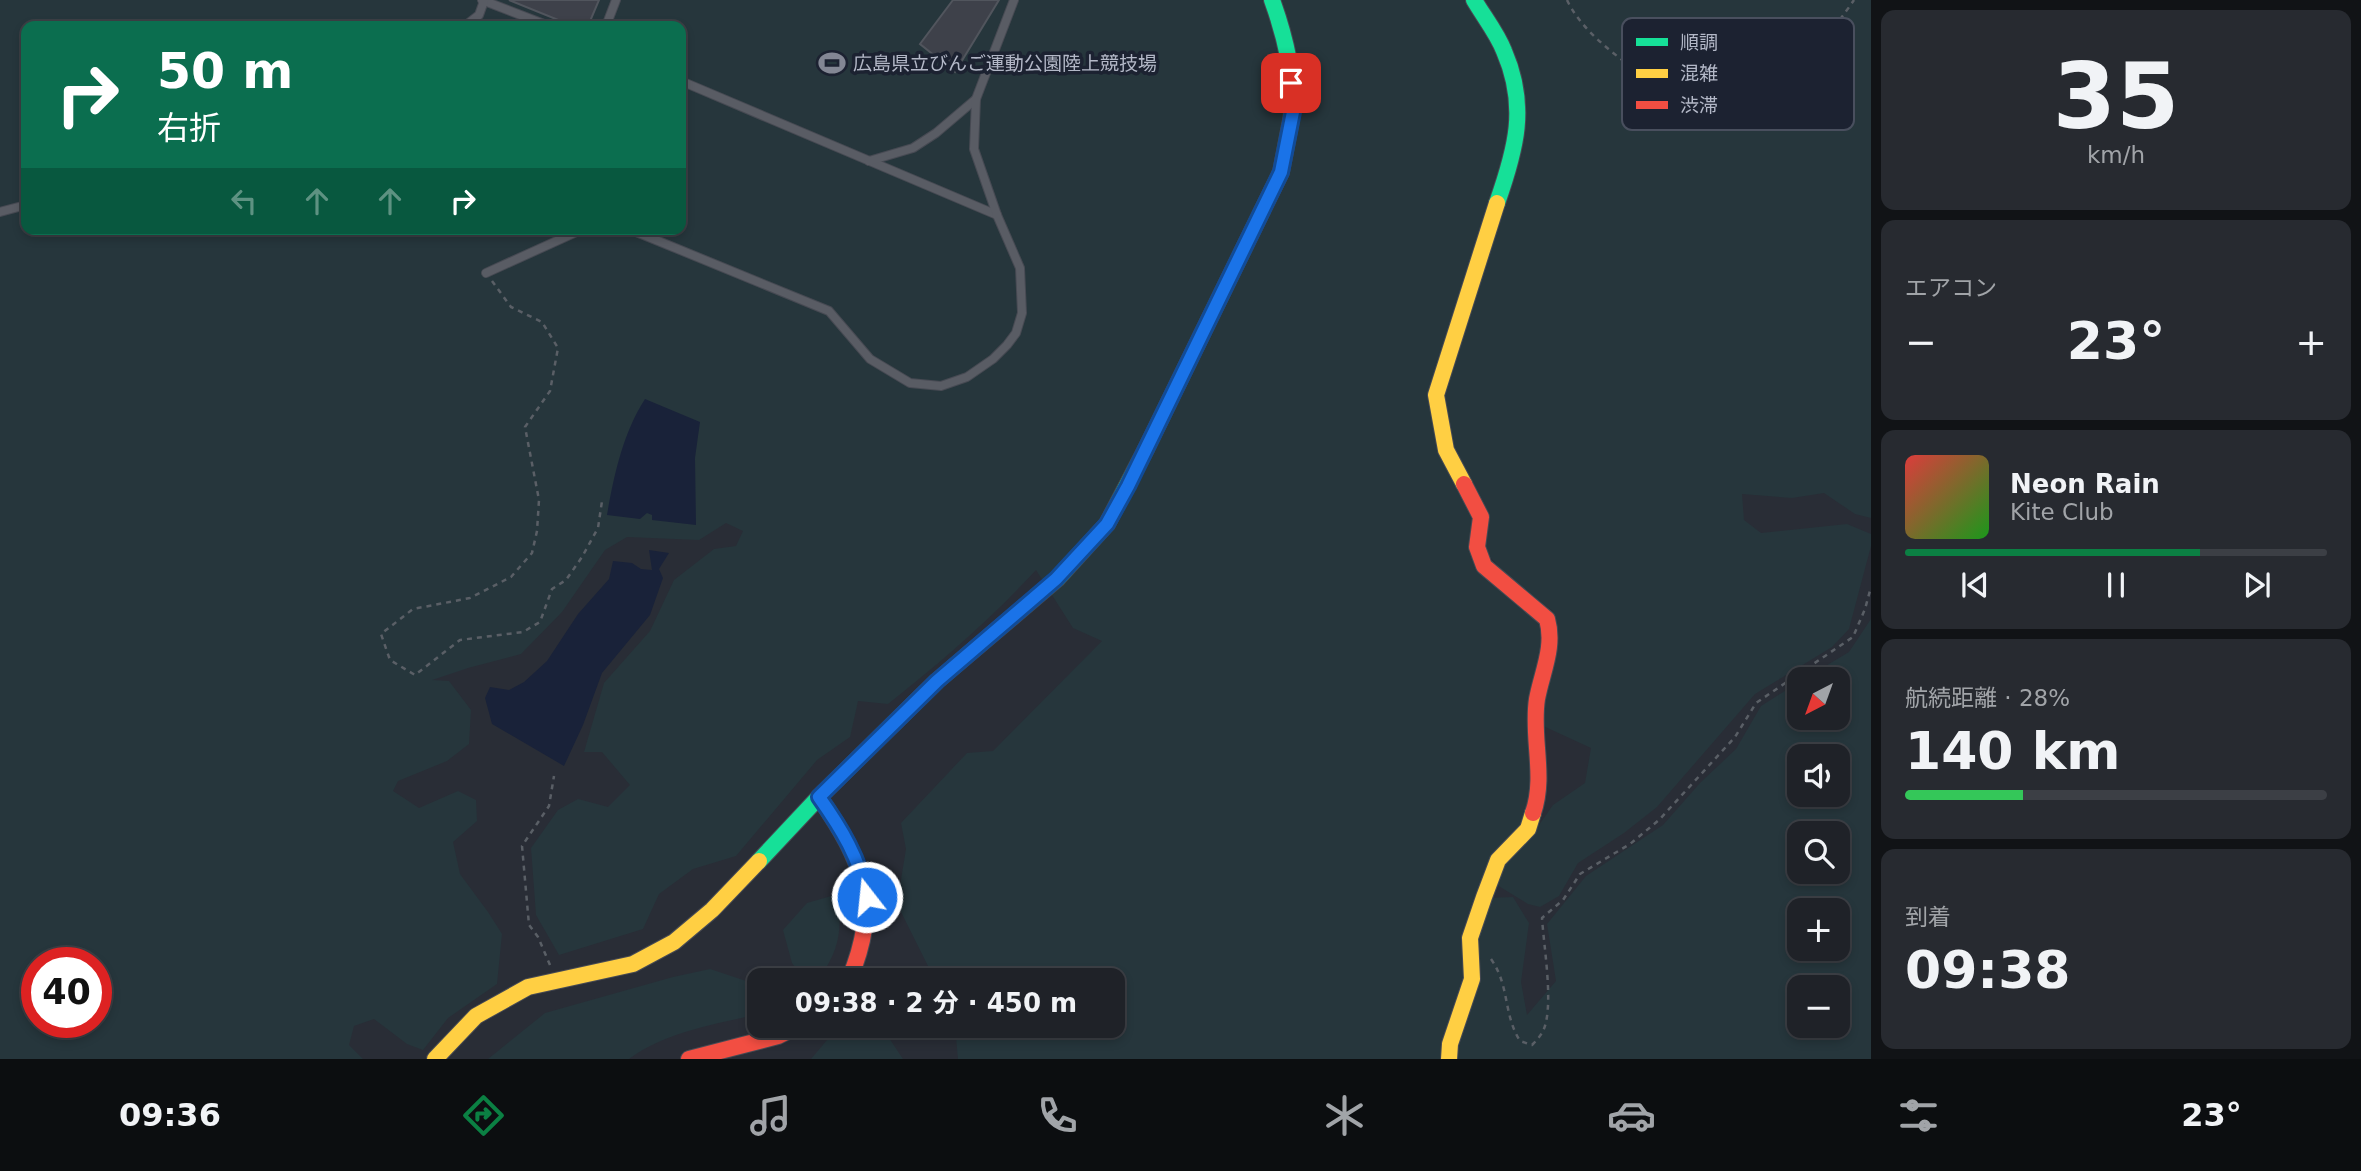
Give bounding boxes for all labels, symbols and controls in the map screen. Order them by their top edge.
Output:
legend [1622,18,1854,130]
text: 順調 [1680,31,1718,53]
text: 50 m [157,43,293,100]
text: 35 [2053,44,2179,149]
sports icon: 広島県立びんご運動公園陸上競技場 [817,48,847,78]
icon: right [42,49,133,140]
place label: 広島県立びんご運動公園陸上競技場 [853,52,1157,74]
pin [1261,53,1321,113]
text: 混雑 [1680,62,1718,84]
icon: arrive [1272,64,1310,102]
text: 渋滞 [1680,94,1718,116]
text: 右折 [157,109,221,147]
text: km/h [2087,142,2145,168]
icon: left [225,182,263,220]
icon: ahead [298,182,336,220]
icon: ahead [371,182,409,220]
icon: right [444,182,482,220]
text: エアコン [1905,275,1997,301]
text: 23° [2067,311,2165,371]
text: − [1905,320,1937,364]
text: + [2295,320,2327,364]
text: Neon Rain [2010,469,2160,499]
text: Kite Club [2010,499,2114,525]
icon: previous [1956,566,1994,604]
icon: pause [2097,566,2135,604]
icon: next [2238,566,2276,604]
north arrow [1787,667,1850,730]
map controls [1787,667,1850,1038]
text: 航続距離 · 28% [1905,685,2070,711]
text: 140 km [1905,721,2120,781]
button: sound [1787,744,1850,807]
button: search [1787,821,1850,884]
position arrow [830,860,904,934]
button: + [1787,898,1850,961]
text: 到着 [1905,904,1951,930]
text: 09:38 [1905,940,2071,1000]
speed limit sign: 40 [21,947,112,1038]
button: − [1787,975,1850,1038]
text: 09:38 · 2 分 · 450 m [795,988,1077,1018]
icon: directions [459,1091,508,1140]
icon: music [746,1091,795,1140]
icon: phone [1033,1091,1082,1140]
icon: climate [1320,1091,1369,1140]
icon: car [1607,1091,1656,1140]
icon: filters [1894,1091,1943,1140]
text: 09:36 [119,1096,221,1134]
text: 23° [2181,1096,2242,1134]

